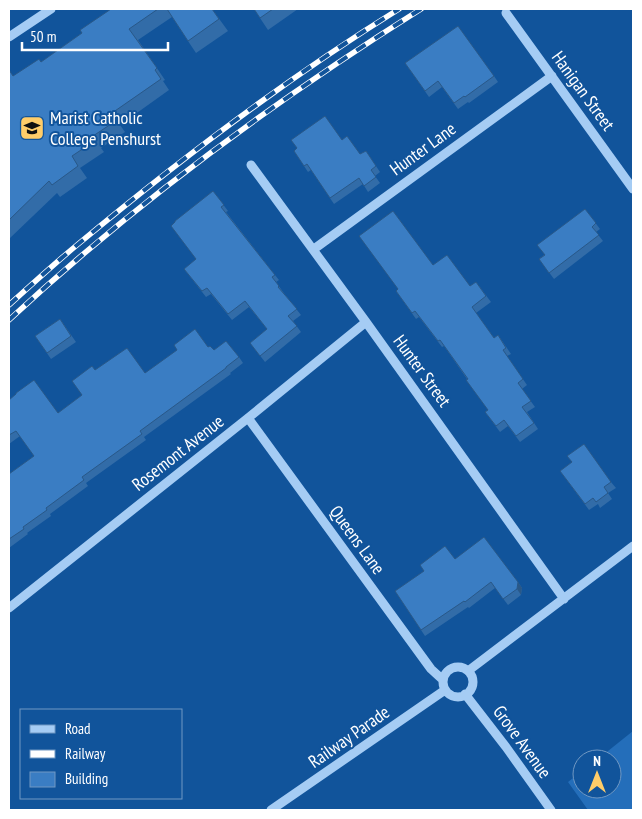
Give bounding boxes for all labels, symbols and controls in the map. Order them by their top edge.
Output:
scale bar [22,20,169,52]
text: 50 m [30,27,56,46]
street label: Hanigan Street [547,46,620,135]
place label: Marist Catholic College Penshurst [50,106,161,150]
school or university icon: Marist Catholic College Penshurst [19,115,45,141]
street label: Hunter Lane [385,117,460,180]
street label: Hunter Street [389,330,456,411]
street label: Rosemont Avenue [127,410,228,496]
street label: Queens Lane [325,501,390,579]
street label: Railway Parade [304,700,394,773]
street label: Grove Avenue [488,701,557,783]
legend [20,709,182,799]
text: Road [65,719,91,738]
text: Railway [65,744,106,763]
north arrow [572,749,622,799]
text: N [593,752,601,770]
text: Building [65,769,108,788]

